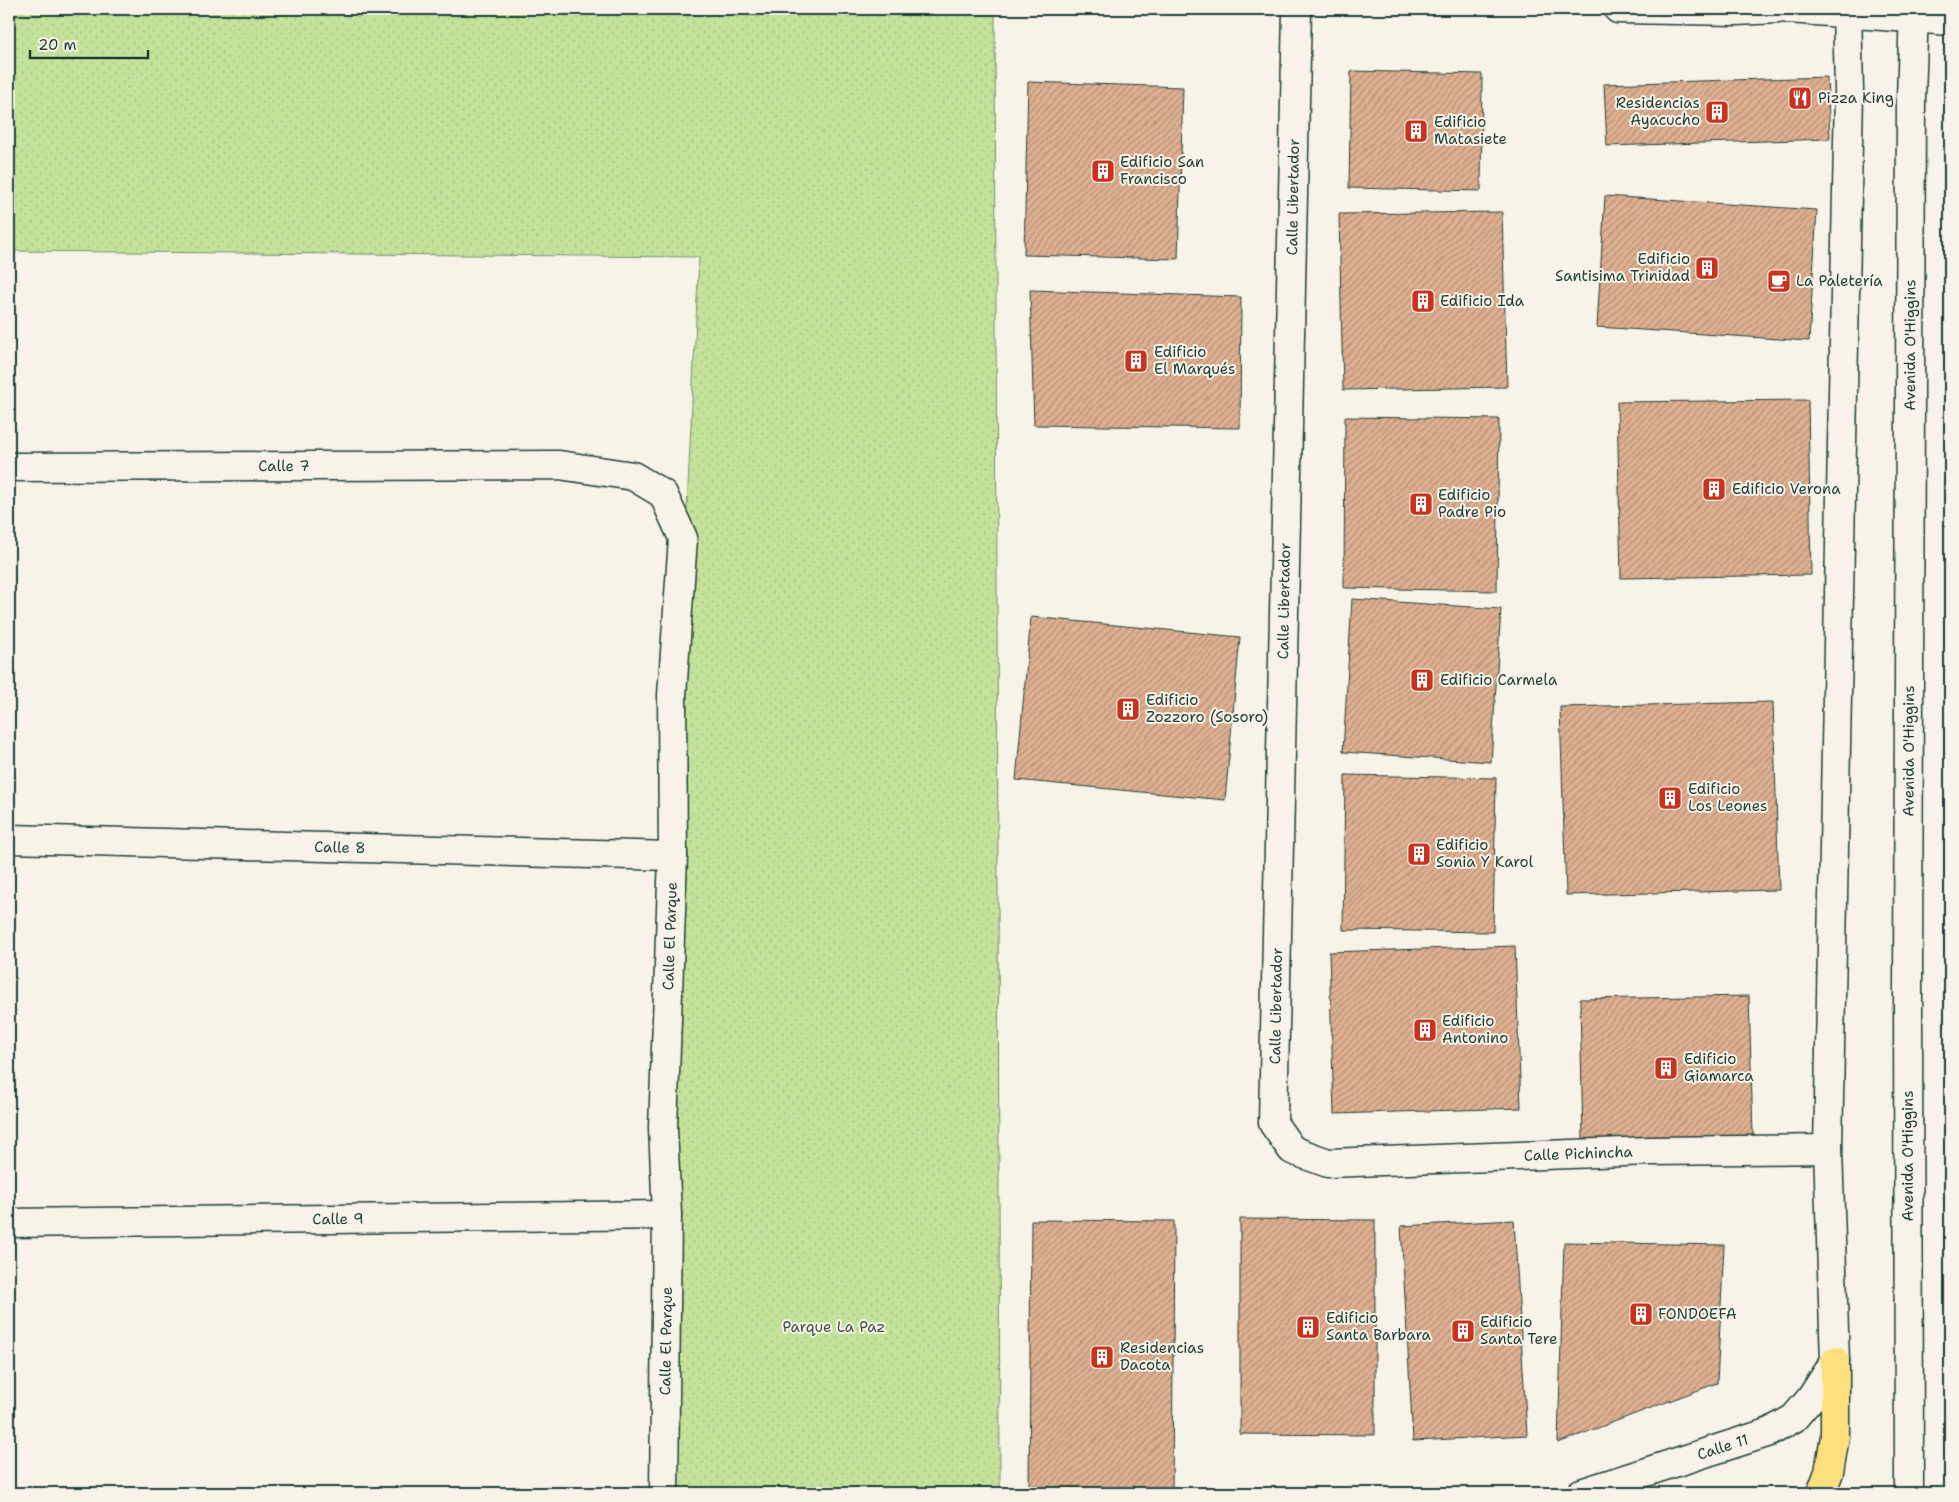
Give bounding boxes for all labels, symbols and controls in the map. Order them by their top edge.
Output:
scale bar [30,28,148,60]
text: 20 m [38,35,77,55]
restaurant icon: Pizza King [1787,85,1813,111]
place label: Pizza King [1818,88,1894,108]
place label: Residencias Ayacucho [1616,93,1700,130]
building icon: Residencias Ayacucho [1704,99,1730,125]
place label: Edificio Matasiete [1434,112,1507,149]
building icon: Edificio Matasiete [1403,118,1429,144]
street label: Calle Libertador [1282,138,1304,256]
place label: Edificio San Francisco [1120,152,1204,189]
building icon: Edificio San Francisco [1090,158,1116,184]
place label: Edificio Santisima Trinidad [1555,249,1690,286]
building icon: Edificio Santisima Trinidad [1694,255,1720,281]
cafe icon: La Paletería [1766,268,1792,294]
place label: La Paletería [1796,271,1883,291]
street label: Avenida O'Higgins [1900,279,1920,411]
building icon: Edificio Ida [1410,288,1436,314]
place label: Edificio Ida [1440,291,1525,311]
place label: Edificio El Marqués [1154,342,1236,379]
building icon: Edificio El Marqués [1123,348,1149,374]
street label: Calle 7 [258,456,310,476]
building icon: Edificio Verona [1701,476,1727,502]
place label: Edificio Verona [1732,479,1841,499]
place label: Edificio Padre Pio [1438,485,1506,522]
building icon: Edificio Padre Pio [1408,491,1434,517]
street label: Calle Libertador [1273,542,1295,660]
building icon: Edificio Carmela [1409,667,1435,693]
place label: Edificio Carmela [1440,670,1558,690]
street label: Avenida O'Higgins [1899,685,1919,817]
place label: Edificio Zozzoro (Sosoro) [1146,690,1268,727]
building icon: Edificio Zozzoro (Sosoro) [1115,696,1141,722]
place label: Edificio Los Leones [1688,779,1767,816]
building icon: Edificio Los Leones [1657,785,1683,811]
place label: Edificio Sonia Y Karol [1436,835,1534,872]
street label: Calle 8 [314,837,366,858]
building icon: Edificio Sonia Y Karol [1406,841,1432,867]
street label: Calle El Parque [658,881,682,991]
street label: Calle Libertador [1265,947,1287,1065]
place label: Edificio Antonino [1442,1011,1508,1048]
building icon: Edificio Antonino [1412,1017,1438,1043]
place label: Edificio Giamarca [1684,1049,1754,1086]
building icon: Edificio Giamarca [1653,1055,1679,1081]
street label: Avenida O'Higgins [1898,1090,1918,1222]
street label: Calle Pichincha [1523,1142,1634,1166]
street label: Calle 9 [312,1209,364,1229]
street label: Calle El Parque [655,1287,677,1395]
building icon: FONDOEFA [1628,1301,1654,1327]
place label: FONDOEFA [1658,1304,1737,1324]
place label: Edificio Santa Barbara [1326,1308,1432,1345]
place label: Edificio Santa Tere [1480,1312,1558,1349]
building icon: Edificio Santa Barbara [1295,1314,1321,1340]
park label: Parque La Paz [783,1317,885,1337]
building icon: Edificio Santa Tere [1450,1318,1476,1344]
place label: Residencias Dacota [1120,1338,1204,1375]
building icon: Residencias Dacota [1089,1344,1115,1370]
street label: Calle 11 [1695,1430,1751,1465]

